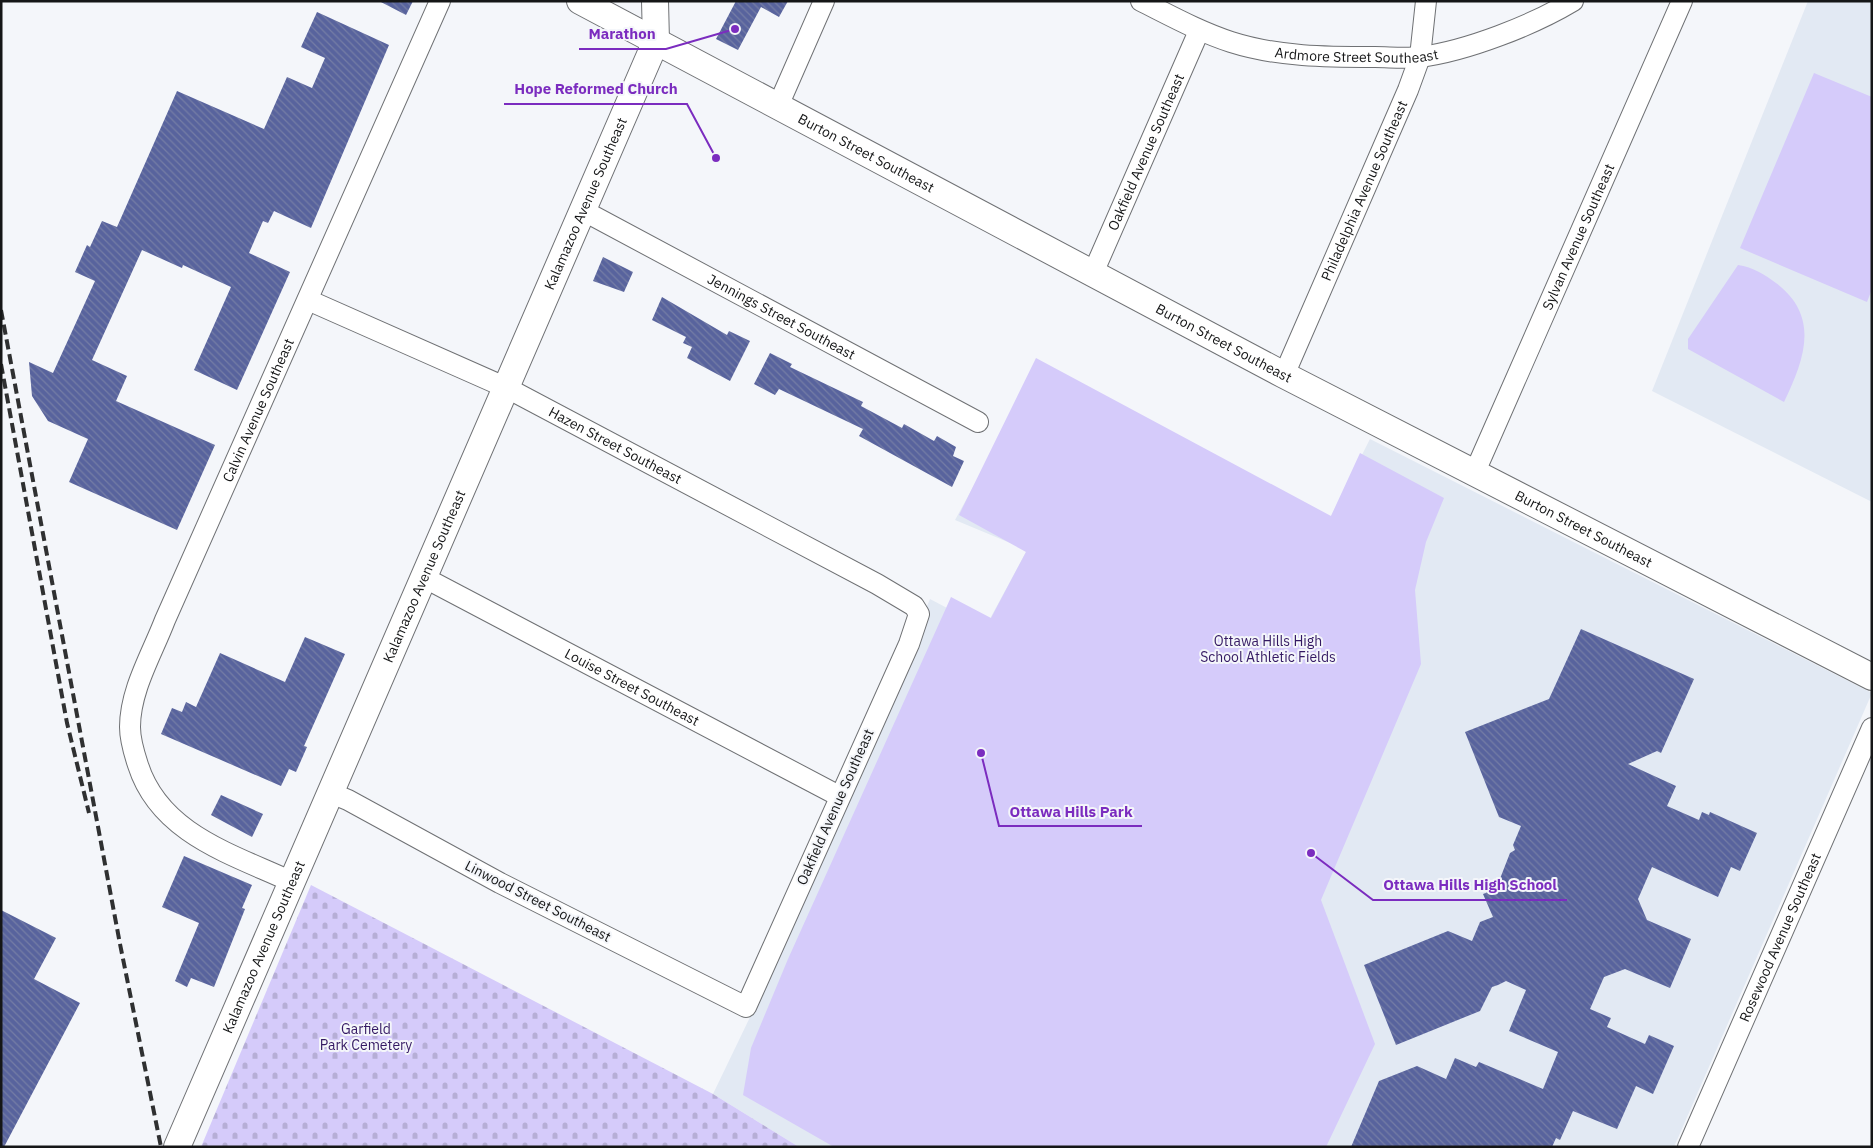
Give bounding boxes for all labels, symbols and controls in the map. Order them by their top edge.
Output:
callout: Marathon [579,19,666,49]
text: Marathon [588,24,656,43]
street label: Ardmore Street Southeast [1274,43,1440,67]
street label: Oakfield Avenue Southeast [1104,71,1188,233]
callout: Hope Reformed Church [504,74,687,104]
text: Hope Reformed Church [514,79,678,98]
street label: Philadelphia Avenue Southeast [1317,98,1411,284]
street label: Burton Street Southeast [795,109,937,197]
street label: Kalamazoo Avenue Southeast [540,115,631,293]
street label: Sylvan Avenue Southeast [1538,161,1618,313]
street label: Jennings Street Southeast [704,270,859,364]
street label: Burton Street Southeast [1153,299,1295,387]
street label: Calvin Avenue Southeast [218,336,298,485]
street label: Hazen Street Southeast [546,403,685,488]
street label: Burton Street Southeast [1512,486,1655,572]
street label: Kalamazoo Avenue Southeast [379,487,469,665]
park label: Ottawa Hills High School Athletic Fields [1200,632,1336,666]
street label: Louise Street Southeast [562,644,702,730]
street label: Oakfield Avenue Southeast [792,726,878,888]
callout: Ottawa Hills Park [999,796,1142,826]
text: Ottawa Hills Park [1009,802,1133,821]
street label: Rosewood Avenue Southeast [1735,850,1825,1025]
street label: Linwood Street Southeast [462,856,614,946]
street label: Kalamazoo Avenue Southeast [218,858,309,1036]
callout: Ottawa Hills High School [1373,870,1567,900]
text: Ottawa Hills High School [1383,875,1557,894]
park label: Garfield Park Cemetery [320,1020,412,1054]

